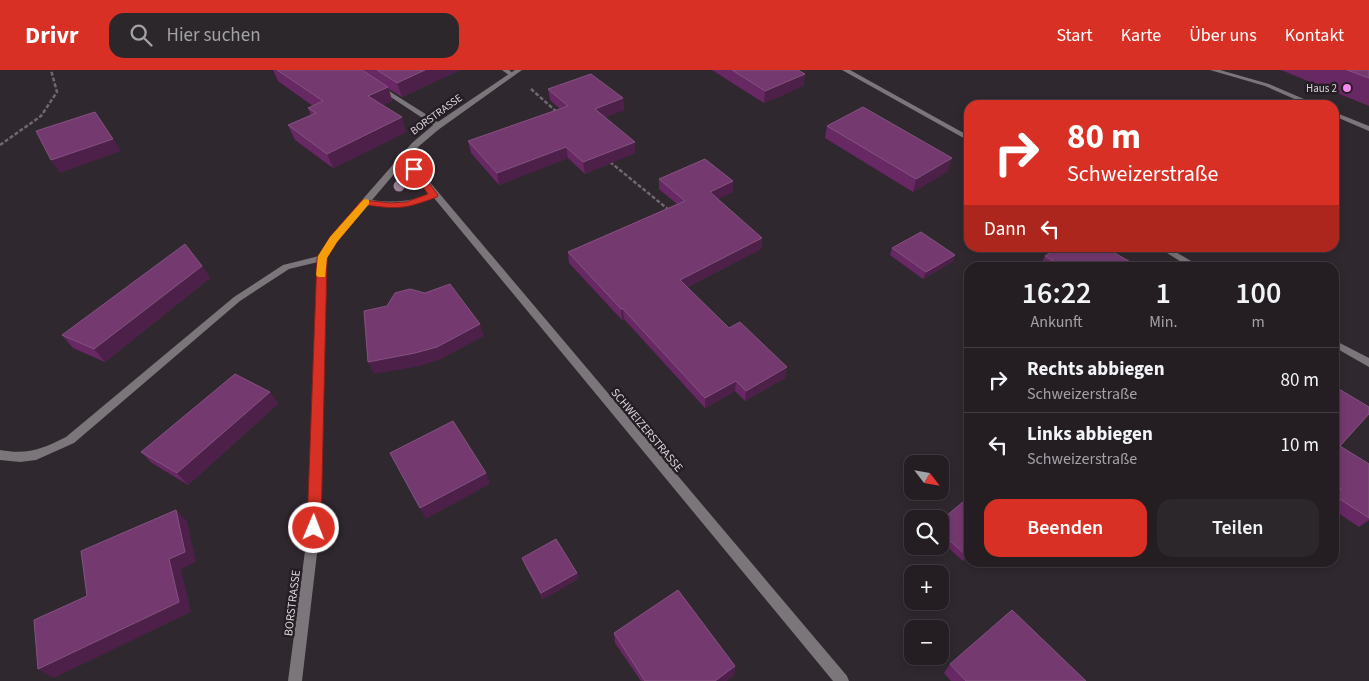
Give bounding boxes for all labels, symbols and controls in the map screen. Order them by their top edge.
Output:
search box [109,13,459,58]
text: Drivr [25,18,79,53]
icon: search [127,21,155,49]
text: Hier suchen [167,22,261,49]
text: Start [1056,23,1093,48]
text: Karte [1121,23,1161,48]
text: Über uns [1189,23,1257,48]
text: Kontakt [1285,23,1344,48]
place label: Haus 2 [1306,81,1337,96]
marker: Haus 2 [1341,82,1353,94]
street label: BORSTRASSE [407,90,466,138]
text: 80 m [1067,112,1141,162]
icon: right [984,120,1049,185]
pin [393,148,435,190]
icon: arrive [400,155,428,183]
text: Schweizerstraße [1067,158,1218,190]
icon: left [1036,215,1064,243]
text: Dann [984,216,1026,243]
text: 16:22 [1022,272,1091,315]
text: 1 [1156,272,1171,315]
text: 100 [1235,272,1281,315]
text: Ankunft [1031,311,1083,333]
text: Min. [1149,311,1177,333]
text: m [1252,311,1265,333]
text: Rechts abbiegen [1027,356,1165,383]
icon: right [984,366,1012,394]
text: 80 m [1281,367,1319,394]
text: Schweizerstraße [1027,383,1137,405]
street label: SCHWEIZERSTRASSE [607,385,687,476]
text: Links abbiegen [1027,421,1153,448]
icon: left [984,431,1012,459]
text: 10 m [1281,432,1319,459]
text: Schweizerstraße [1027,448,1137,470]
north arrow [904,455,949,500]
map controls [904,455,949,665]
button: Beenden [984,499,1147,557]
button: Teilen [1157,499,1319,557]
position arrow [287,501,339,553]
button: search [904,510,949,555]
button: + [904,565,949,610]
street label: BORSTRASSE [280,569,305,637]
button: − [904,620,949,665]

